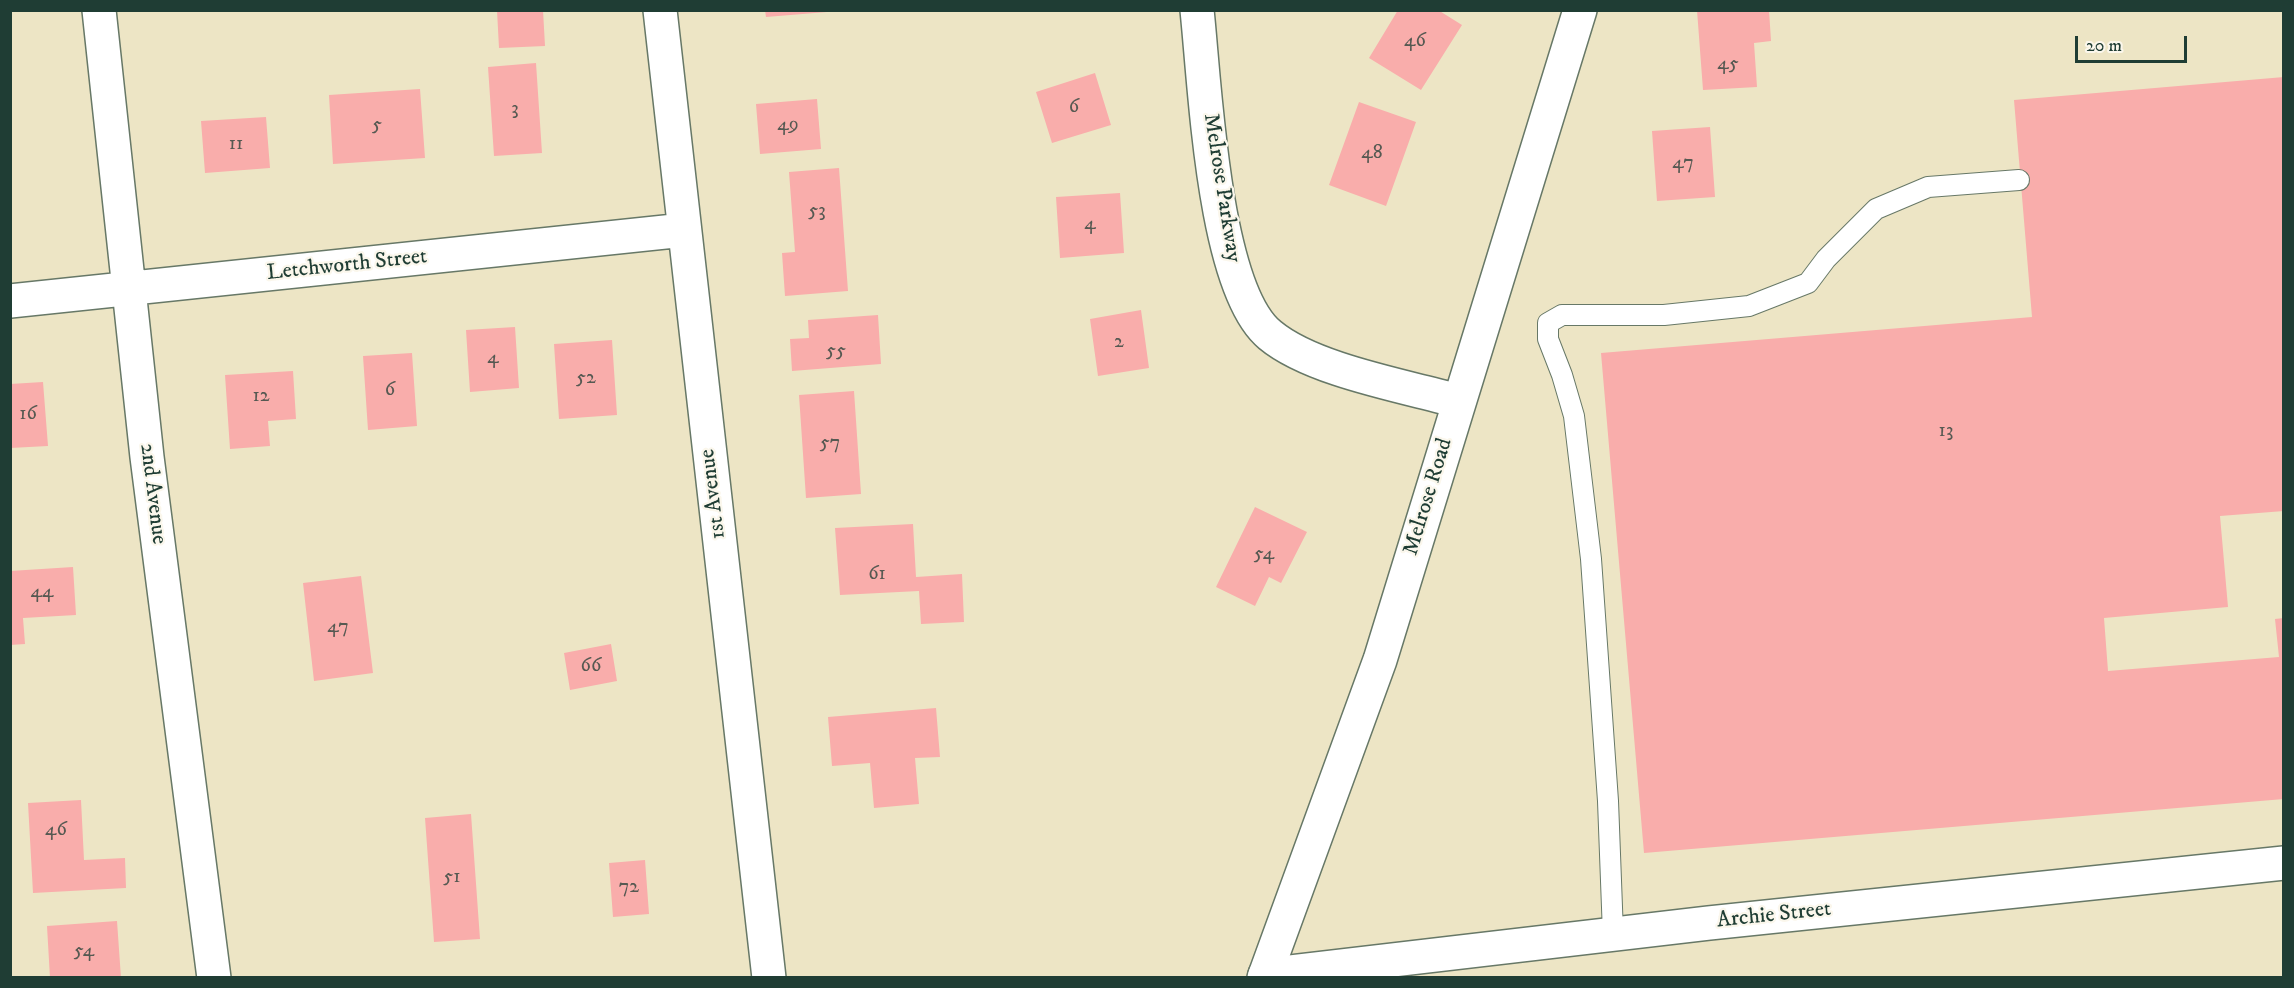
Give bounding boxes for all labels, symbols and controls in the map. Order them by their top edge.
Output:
scale bar [2078,24,2190,62]
house number: 46 [1404,30,1426,54]
text: 20 m [2086,35,2122,57]
house number: 45 [1717,53,1739,77]
house number: 6 [1069,96,1079,120]
house number: 3 [511,98,519,122]
street label: Melrose Parkway [1196,112,1246,264]
house number: 5 [372,114,382,138]
house number: 49 [777,114,799,138]
house number: 11 [229,133,243,157]
house number: 48 [1361,142,1383,166]
house number: 47 [1672,152,1694,176]
house number: 53 [808,200,826,224]
house number: 4 [1084,213,1096,237]
street label: Letchworth Street [266,244,428,288]
house number: 2 [1114,331,1124,355]
house number: 55 [826,340,846,364]
house number: 4 [487,347,499,371]
house number: 52 [576,367,596,391]
house number: 6 [385,379,395,403]
house number: 12 [252,385,270,409]
house number: 16 [19,403,37,427]
house number: 13 [1939,420,1953,444]
house number: 57 [820,432,840,456]
street label: Melrose Road [1399,435,1459,559]
street label: 2nd Avenue [133,442,171,546]
street label: 1st Avenue [695,447,733,541]
house number: 54 [1254,543,1274,567]
house number: 61 [868,563,886,587]
house number: 44 [30,581,54,605]
house number: 47 [327,616,349,640]
house number: 66 [581,655,601,679]
house number: 46 [45,819,67,843]
house number: 51 [443,866,461,890]
house number: 72 [619,876,639,900]
street label: Archie Street [1716,897,1832,935]
house number: 54 [74,940,94,964]

